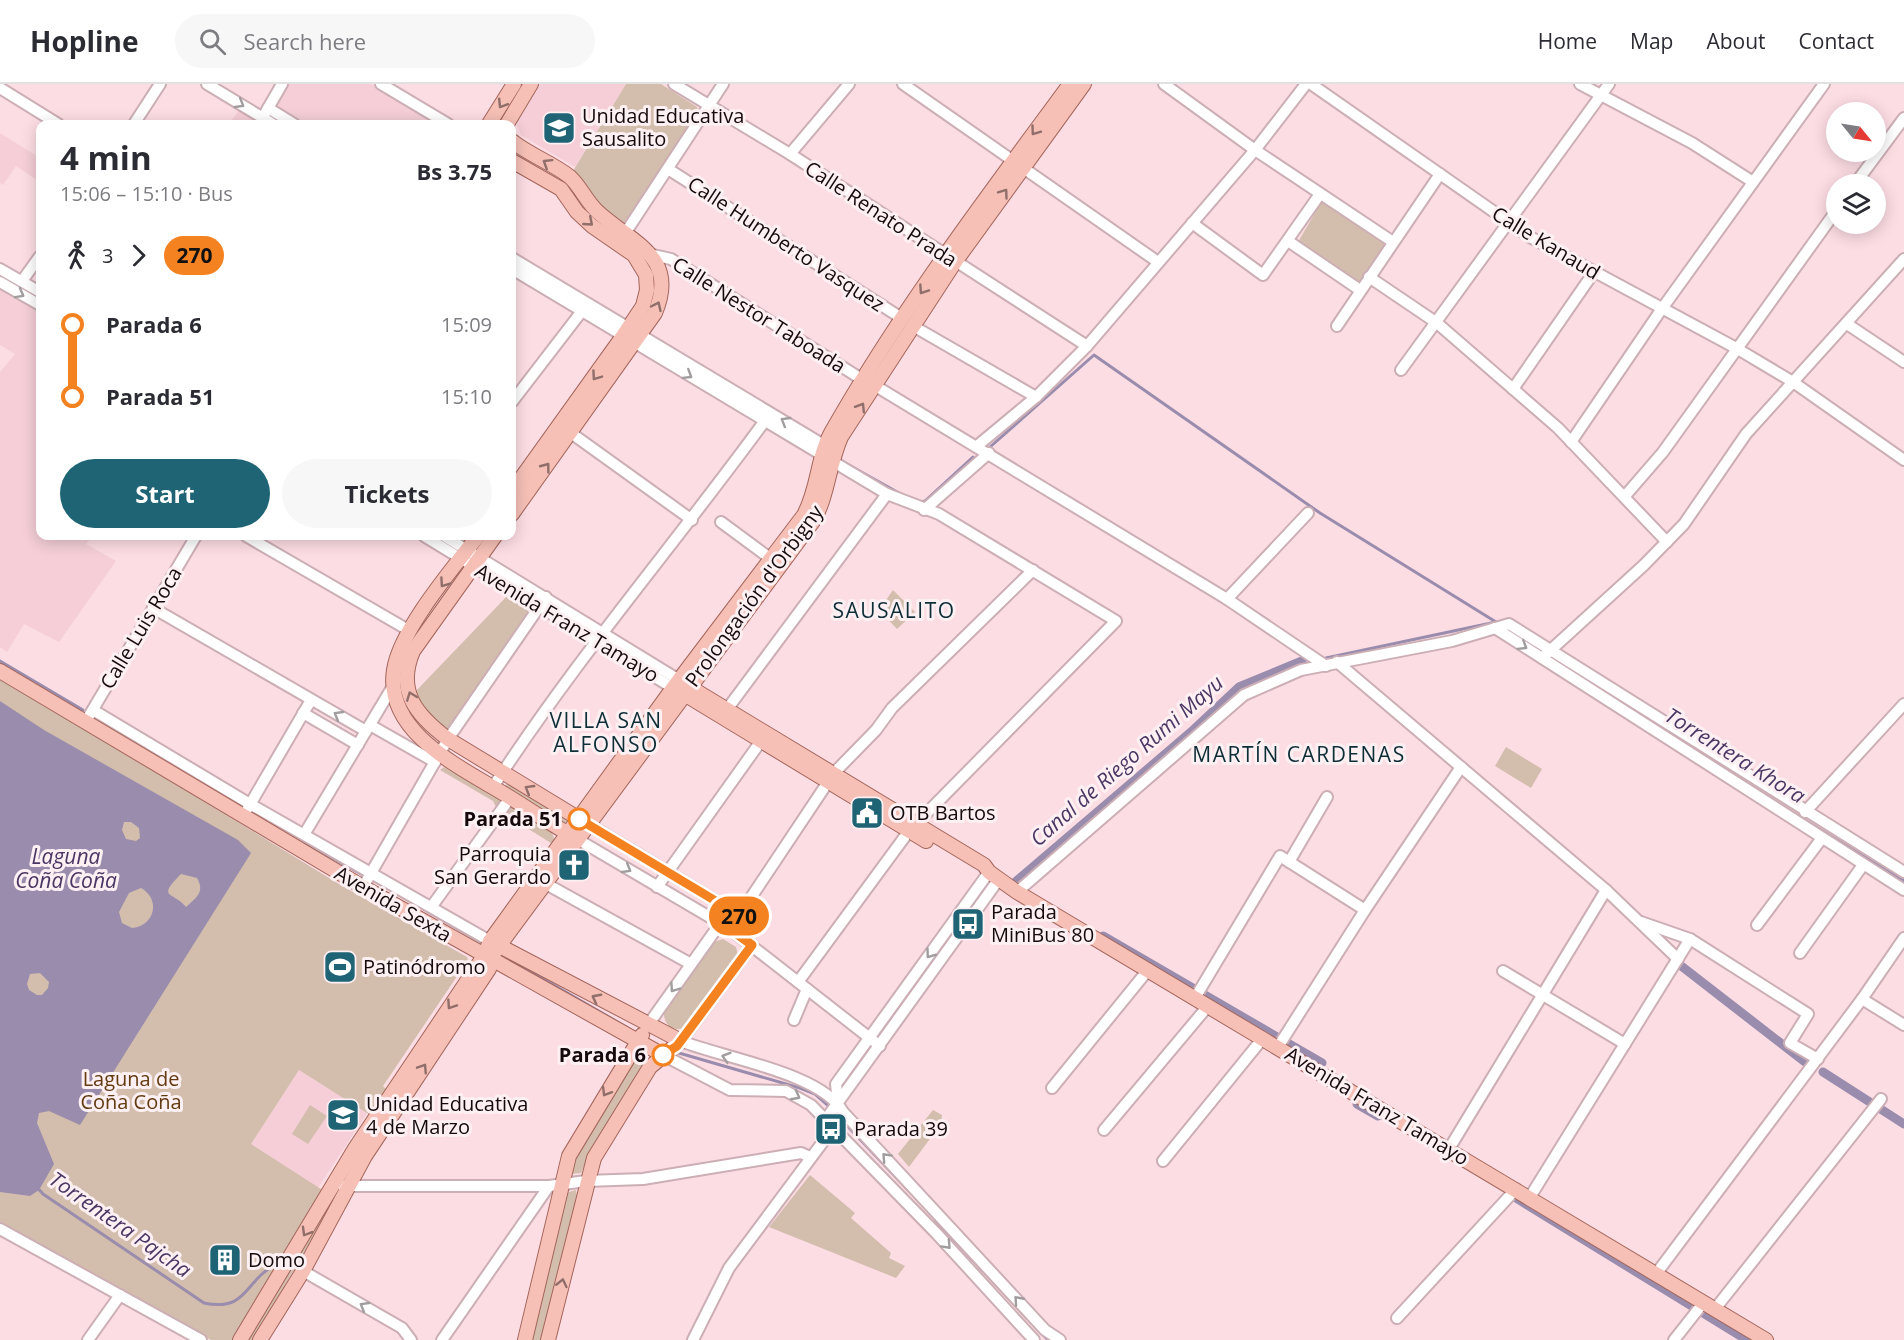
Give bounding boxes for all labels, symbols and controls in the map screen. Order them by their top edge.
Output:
search box [175,14,595,68]
text: Hopline [30,22,139,60]
icon: search [196,25,229,58]
text: Search here [244,26,366,56]
text: Home [1538,27,1597,55]
text: Map [1630,27,1673,55]
text: About [1706,27,1766,55]
text: Contact [1799,27,1874,55]
one-way arrow [234,97,244,109]
one-way arrow [497,98,509,108]
place label: Unidad Educativa Sausalito [582,102,744,152]
north arrow [1826,102,1886,162]
map controls [1826,102,1886,234]
school or university icon: Unidad Educativa Sausalito [541,110,577,146]
one-way arrow [1031,125,1042,136]
text: 4 min [60,135,152,180]
street label: Calle Renato Prada [800,154,963,273]
text: Bs 3.75 [417,156,492,186]
one-way arrow [543,159,553,171]
street label: Calle Humberto Vasquez [683,170,890,317]
button: layers [1826,174,1886,234]
text: 15:06 – 15:10 · Bus [60,180,233,207]
one-way arrow [997,188,1008,199]
street label: Calle Kanaud [1487,200,1605,285]
one-way arrow [582,215,593,226]
icon: walk [60,239,93,272]
icon: forward [122,239,155,272]
text: 270 [176,241,212,269]
text: 3 [102,242,113,269]
street label: Calle Nestor Taboada [668,250,851,379]
one-way arrow [919,284,930,295]
one-way arrow [14,287,24,298]
one-way arrow [649,302,661,313]
text: Parada 6 [106,309,202,339]
text: 15:09 [441,311,492,338]
one-way arrow [682,367,692,379]
one-way arrow [592,369,603,380]
text: Parada 51 [106,381,214,411]
text: 15:10 [441,383,492,410]
one-way arrow [853,403,865,413]
one-way arrow [781,417,791,429]
button: Start [60,459,270,528]
button: Tickets [282,459,492,528]
one-way arrow [539,462,550,473]
street label: Prolongación d'Orbigny [678,499,829,692]
street label: Avenida Franz Tamayo [470,557,664,688]
street label: Calle Luis Roca [94,562,188,694]
one-way arrow [440,576,451,587]
district label: SAUSALITO [832,596,956,624]
one-way arrow [1517,639,1528,650]
water label: Canal de Riego Rumi Mayu [1024,669,1229,852]
one-way arrow [405,691,418,701]
water label: Torrentera Khora [1660,701,1811,810]
district label: VILLA SAN ALFONSO [549,706,663,758]
one-way arrow [334,711,344,723]
district label: MARTÍN CARDENAS [1192,740,1406,768]
one-way arrow [525,785,535,796]
public building icon: OTB Bartos [849,795,885,831]
place label: OTB Bartos [890,799,996,826]
place label: Parada 51 [463,805,562,832]
marker: Parada 51 [568,808,590,830]
place label: Parroquia San Gerardo [434,840,551,890]
water label: Laguna Coña Coña [15,842,117,894]
church icon: Parroquia San Gerardo [556,847,592,883]
street label: Avenida Sexta [330,859,457,948]
one-way arrow [621,862,631,874]
line badge: 270 [704,896,774,936]
place label: Parada MiniBus 80 [991,898,1094,948]
text: 270 [721,902,757,930]
bus stop icon: Parada MiniBus 80 [950,906,986,942]
one-way arrow [927,947,938,958]
sports icon: Patinódromo [322,949,358,985]
place label: Patinódromo [363,953,486,980]
one-way arrow [670,981,681,992]
one-way arrow [592,994,603,1005]
one-way arrow [447,998,458,1009]
street label: Avenida Franz Tamayo [1280,1040,1474,1171]
place label: Parada 6 [559,1041,646,1068]
marker: Parada 6 [652,1044,674,1066]
one-way arrow [721,1051,732,1064]
one-way arrow [416,1064,427,1075]
park label: Laguna de Coña Coña [80,1065,182,1115]
one-way arrow [602,1086,614,1096]
one-way arrow [789,1089,800,1100]
place label: Unidad Educativa 4 de Marzo [366,1090,528,1140]
school or university icon: Unidad Educativa 4 de Marzo [325,1097,361,1133]
bus stop icon: Parada 39 [813,1111,849,1147]
place label: Parada 39 [854,1115,948,1142]
one-way arrow [882,1153,893,1164]
water label: Torrentera Pajcha [44,1165,197,1284]
one-way arrow [301,1226,313,1237]
one-way arrow [940,1238,951,1249]
building icon: Domo [207,1242,243,1278]
place label: Domo [248,1246,305,1273]
one-way arrow [554,1278,567,1288]
one-way arrow [1014,1296,1025,1307]
one-way arrow [360,1302,370,1314]

